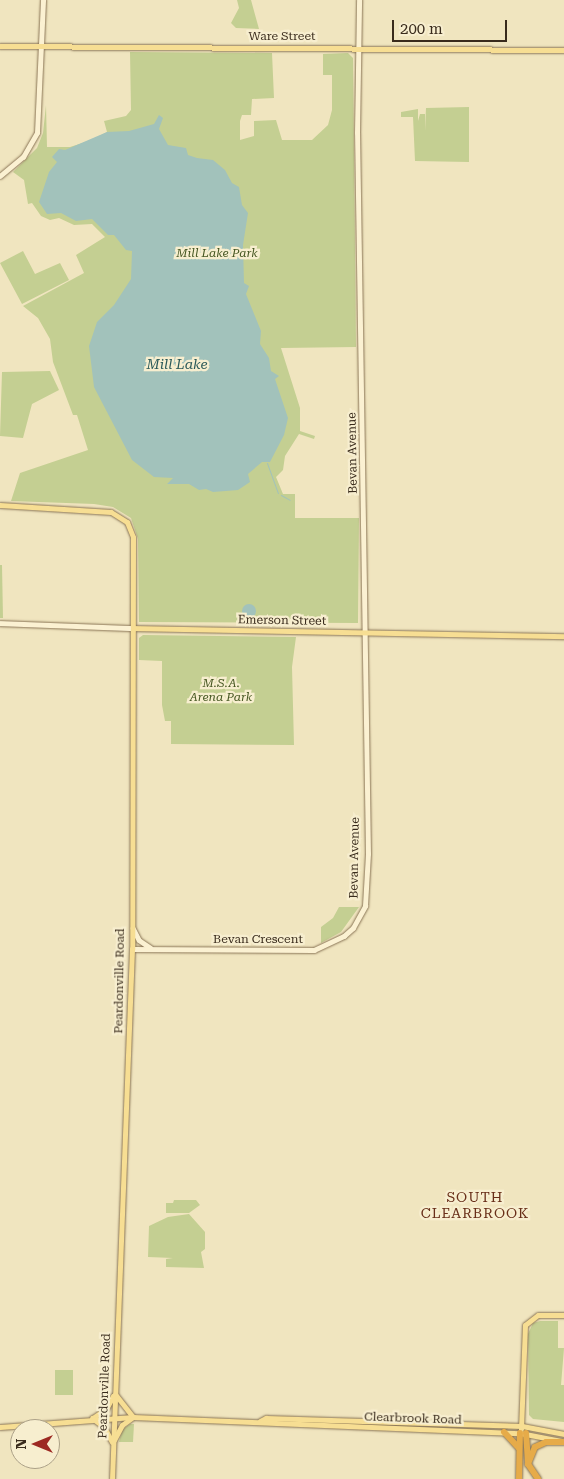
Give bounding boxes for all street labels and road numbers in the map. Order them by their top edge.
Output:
street label: Ware Street [248,30,316,44]
street label: Bevan Avenue [345,412,361,494]
street label: Emerson Street [238,613,326,629]
street label: Bevan Avenue [347,817,363,899]
street label: Peardonville Road [112,928,128,1034]
street label: Bevan Crescent [213,933,303,947]
street label: Peardonville Road [96,1333,114,1439]
street label: Clearbrook Road [364,1410,462,1428]

